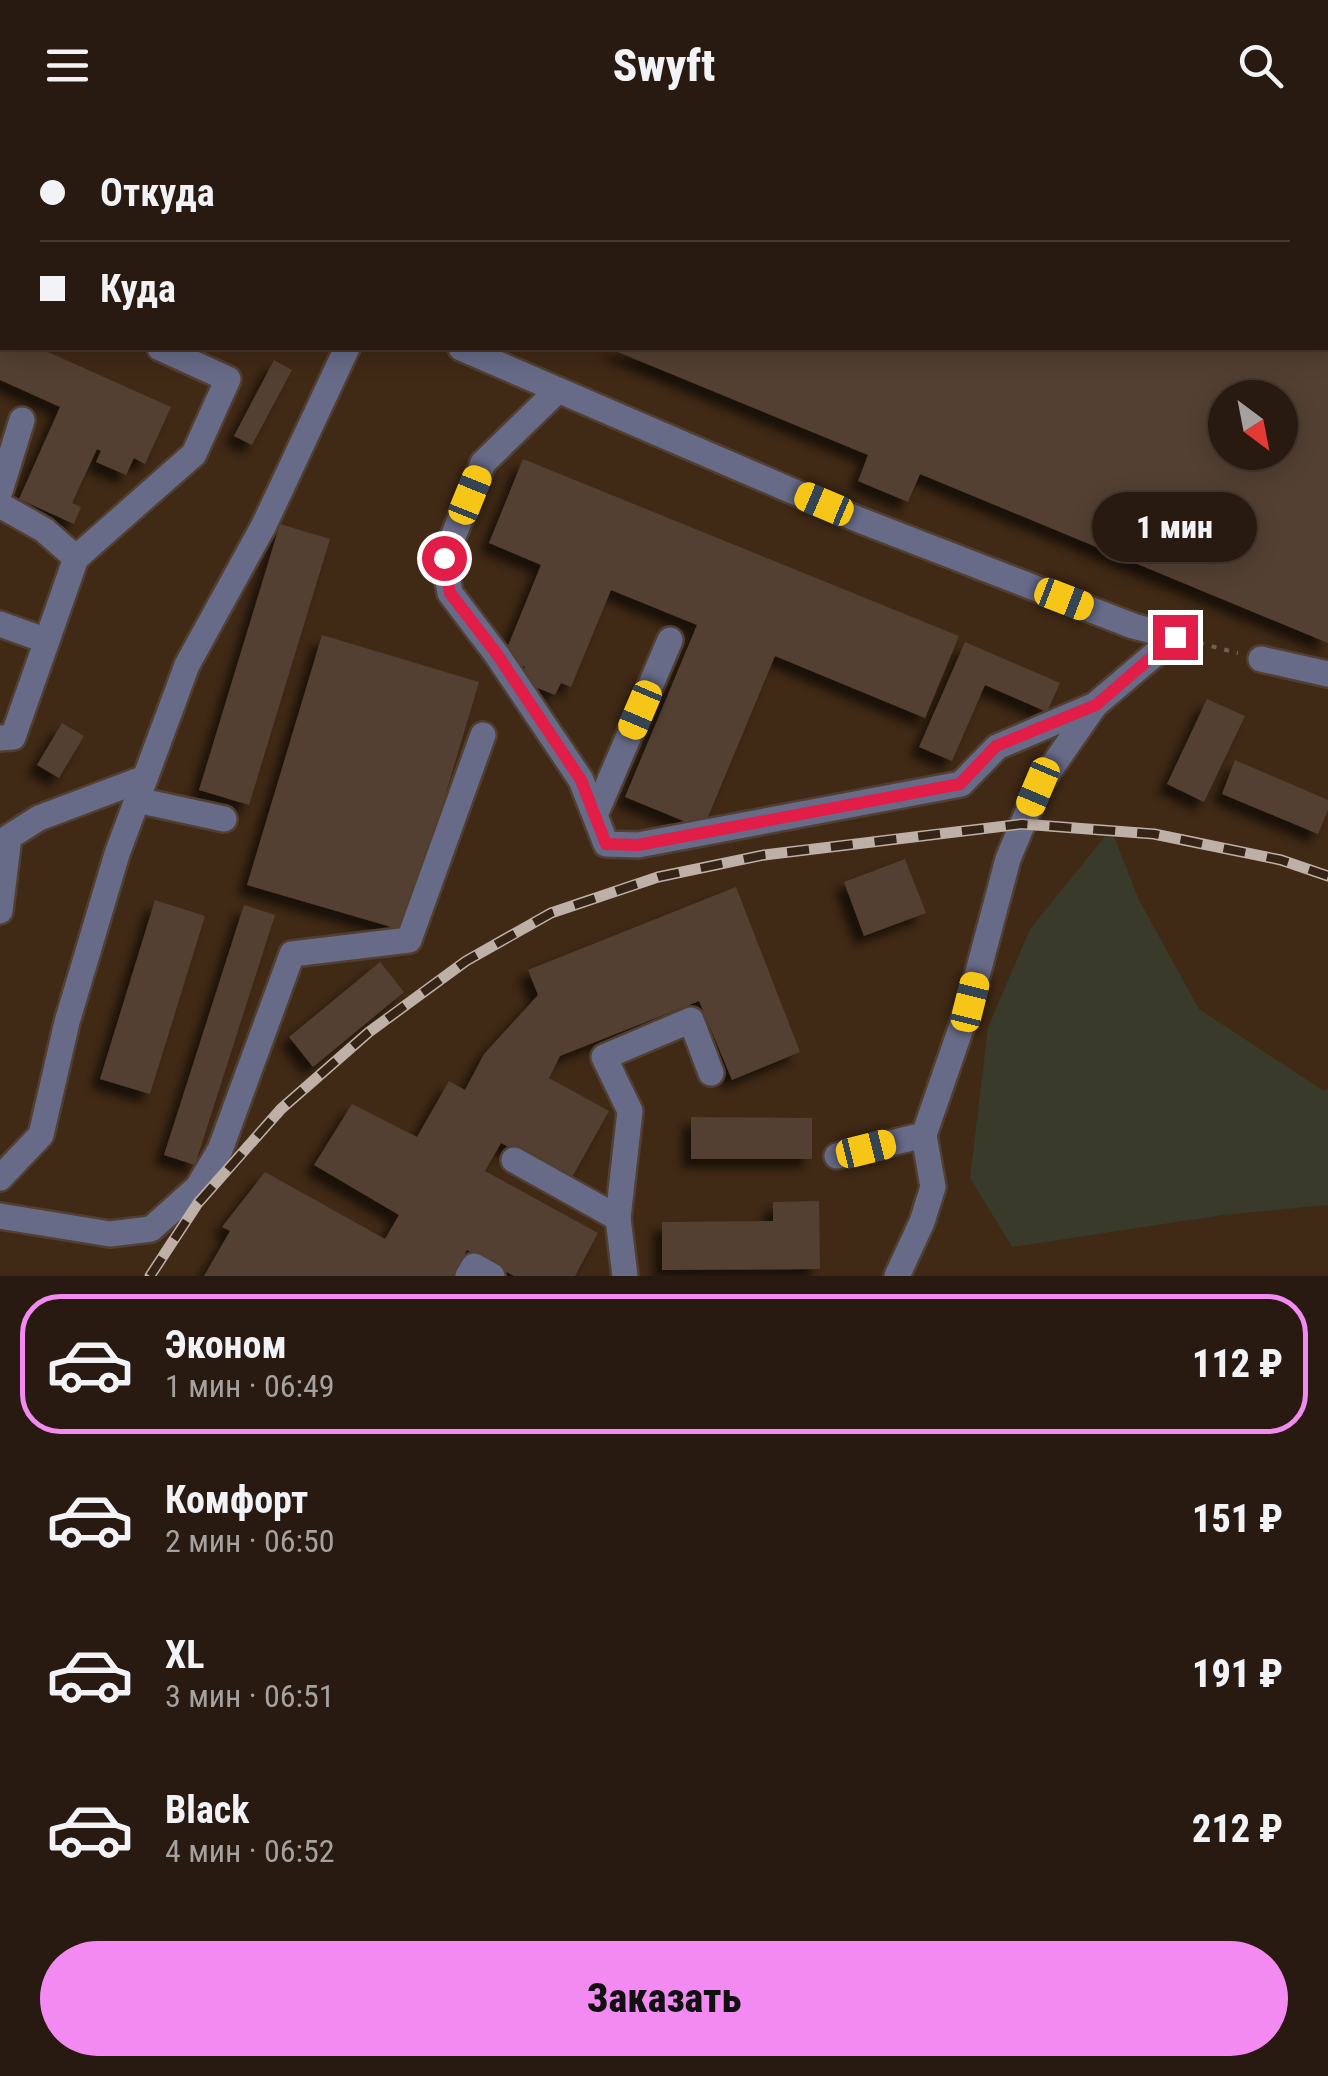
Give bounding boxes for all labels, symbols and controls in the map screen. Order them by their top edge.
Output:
icon: menu [40,38,95,93]
icon: search [1233,38,1288,93]
text: Swyft [613,39,715,92]
text: Откуда [100,171,215,215]
text: Куда [100,267,176,311]
north arrow [1208,380,1298,470]
map controls [1208,380,1298,470]
car [445,462,495,528]
car [791,478,857,530]
callout: 1 мин [1092,492,1258,562]
text: 1 мин [1136,508,1213,546]
route start [422,536,467,581]
car [1031,574,1097,624]
route end [1153,615,1198,660]
car [614,677,666,743]
car [1012,754,1064,820]
car [948,969,992,1035]
car [833,1127,899,1171]
icon: car [45,1319,135,1409]
text: Эконом [165,1323,287,1367]
text: 112 ₽ [1192,1342,1283,1386]
text: 1 мин · 06:49 [165,1367,335,1405]
icon: car [45,1474,135,1564]
text: Комфорт [165,1478,308,1522]
text: 151 ₽ [1192,1497,1283,1541]
text: 2 мин · 06:50 [165,1522,335,1560]
icon: car [45,1629,135,1719]
text: XL [165,1633,204,1677]
text: 191 ₽ [1192,1652,1283,1696]
text: 3 мин · 06:51 [165,1677,335,1715]
icon: car [45,1784,135,1874]
text: Black [165,1788,249,1832]
text: 212 ₽ [1192,1807,1283,1851]
text: 4 мин · 06:52 [165,1832,335,1870]
button: Заказать [40,1941,1288,2056]

